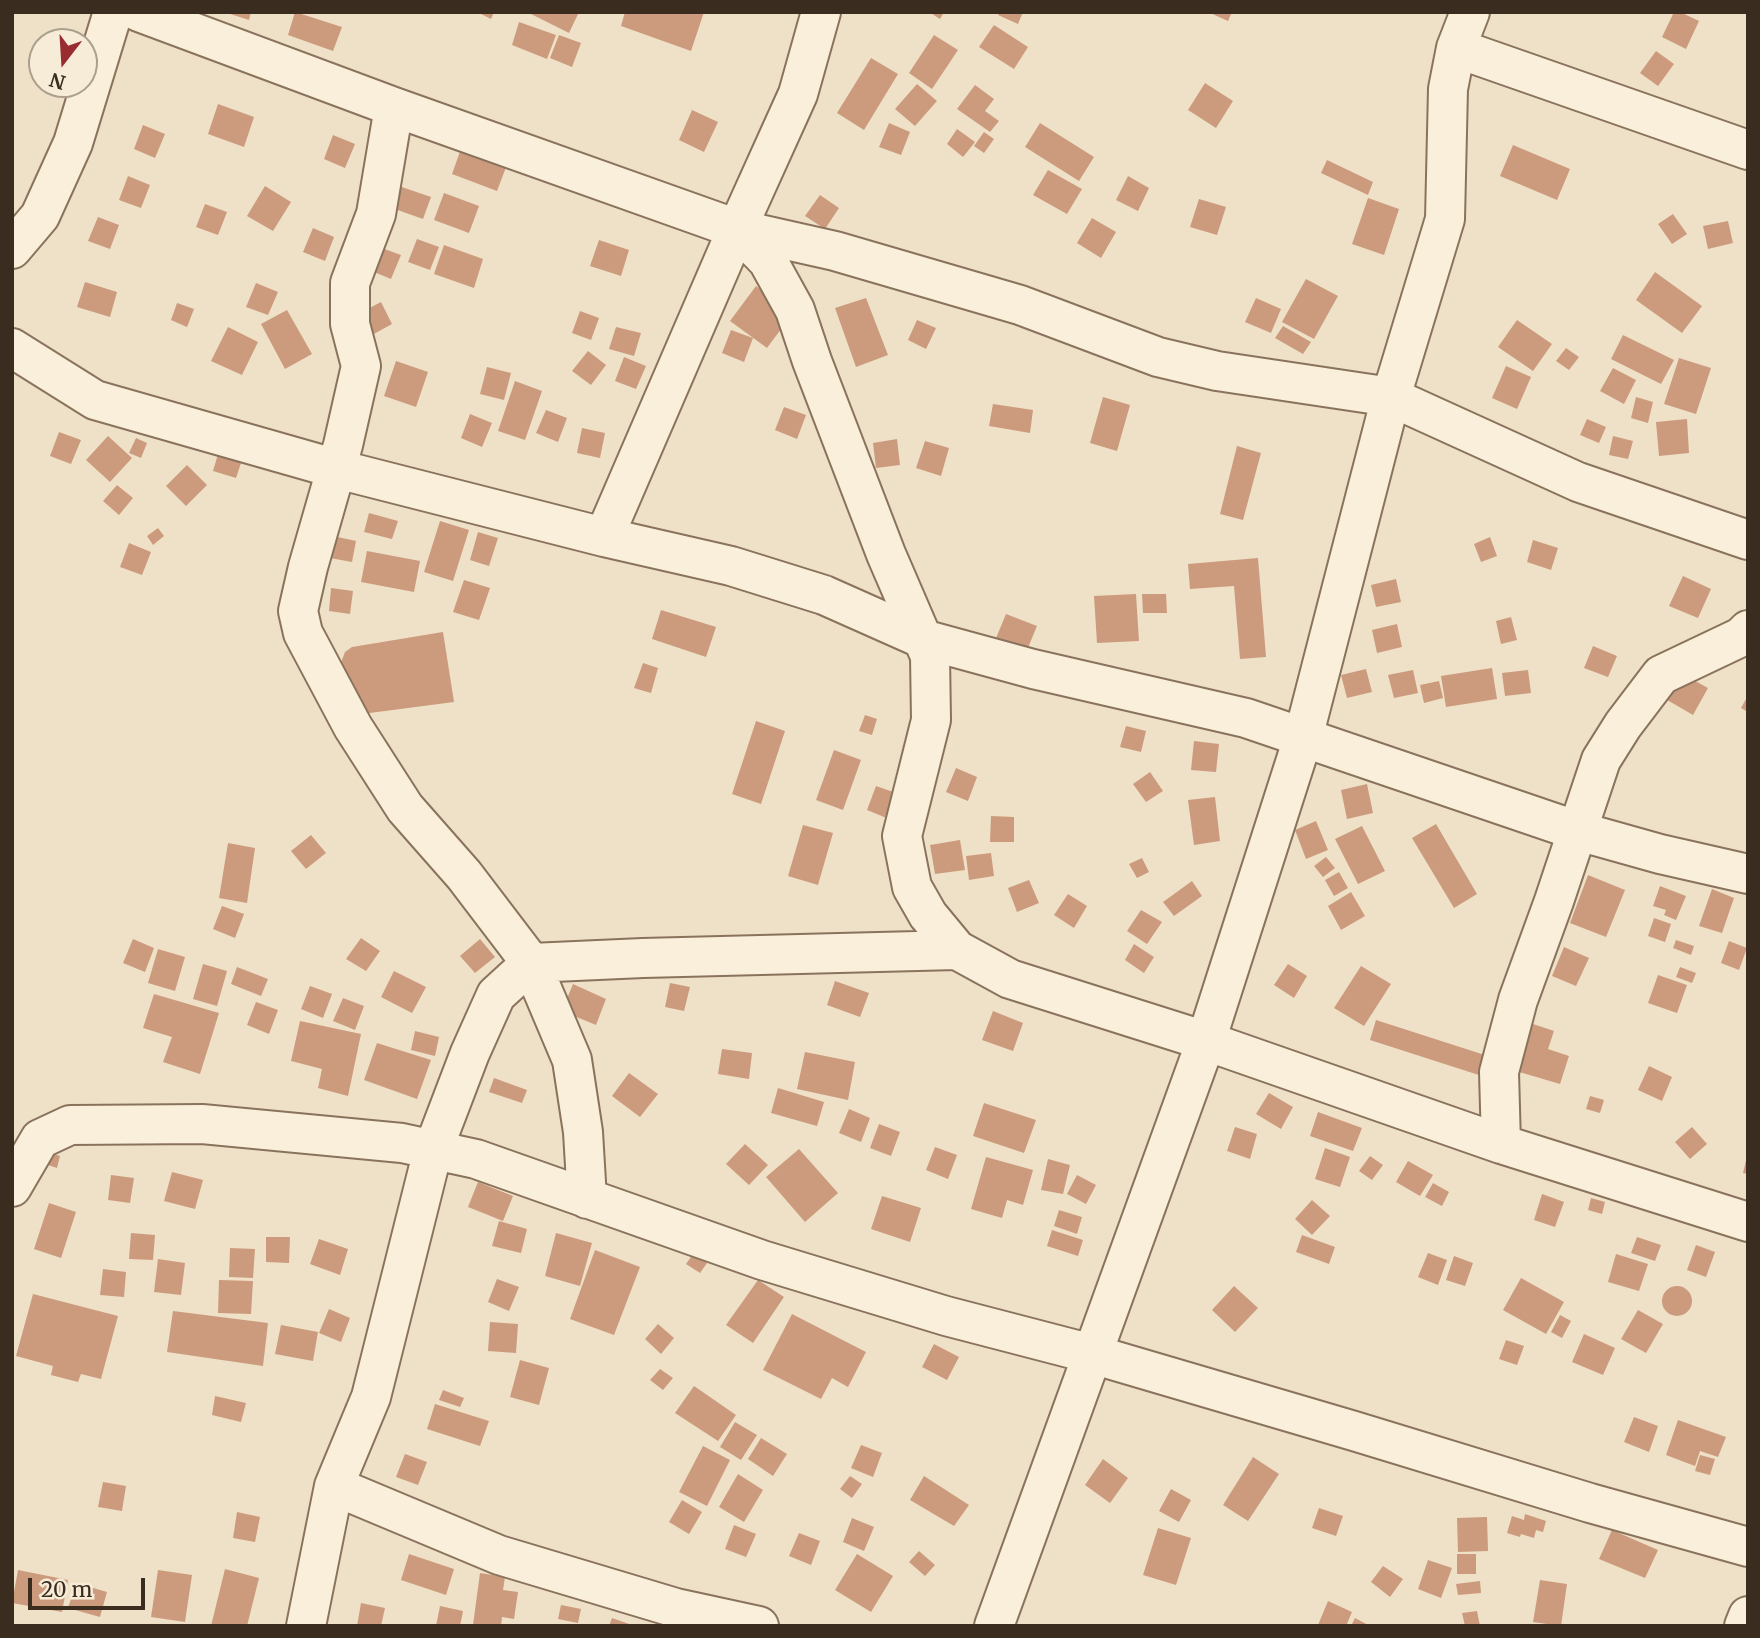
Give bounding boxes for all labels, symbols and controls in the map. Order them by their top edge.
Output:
north arrow [28,28,98,98]
text: N [47,68,68,95]
scale bar [32,1564,149,1608]
text: 20 m [41,1576,92,1603]

